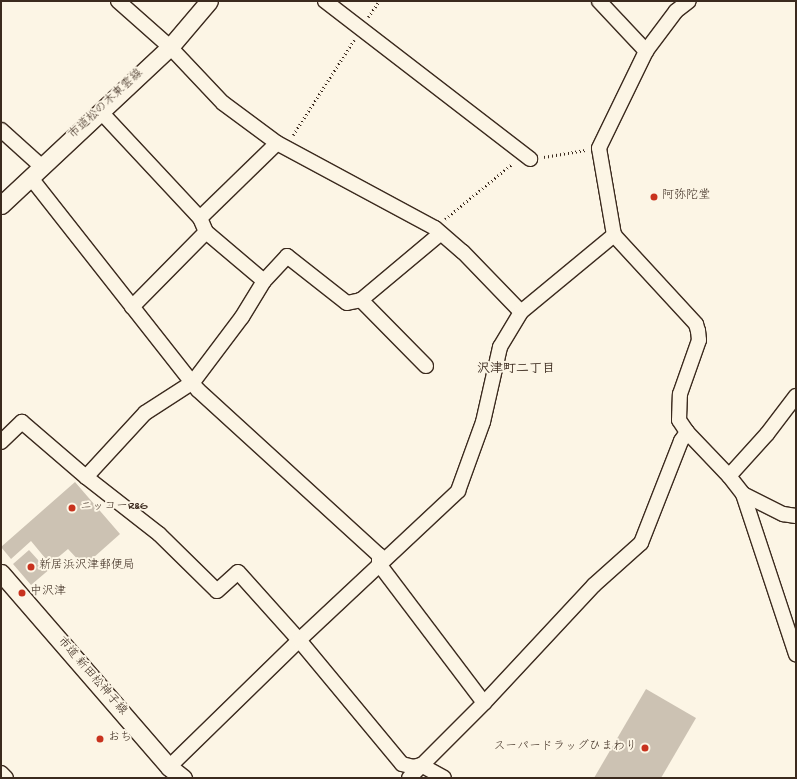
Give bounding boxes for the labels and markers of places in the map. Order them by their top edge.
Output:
place label: 阿弥陀堂 [662,190,710,204]
marker: 阿弥陀堂 [649,192,659,202]
place label: ニッコーR&G [80,501,147,515]
marker: ニッコーR&G [67,503,77,513]
place label: 新居浜沢津郵便局 [39,560,135,574]
marker: 新居浜沢津郵便局 [26,562,36,572]
place label: 中沢津 [30,586,66,600]
marker: 中沢津 [17,588,27,598]
place label: おち [108,732,132,746]
marker: おち [95,734,105,744]
place label: スーパードラッグひまわり [493,741,637,755]
marker: スーパードラッグひまわり [640,743,650,753]

